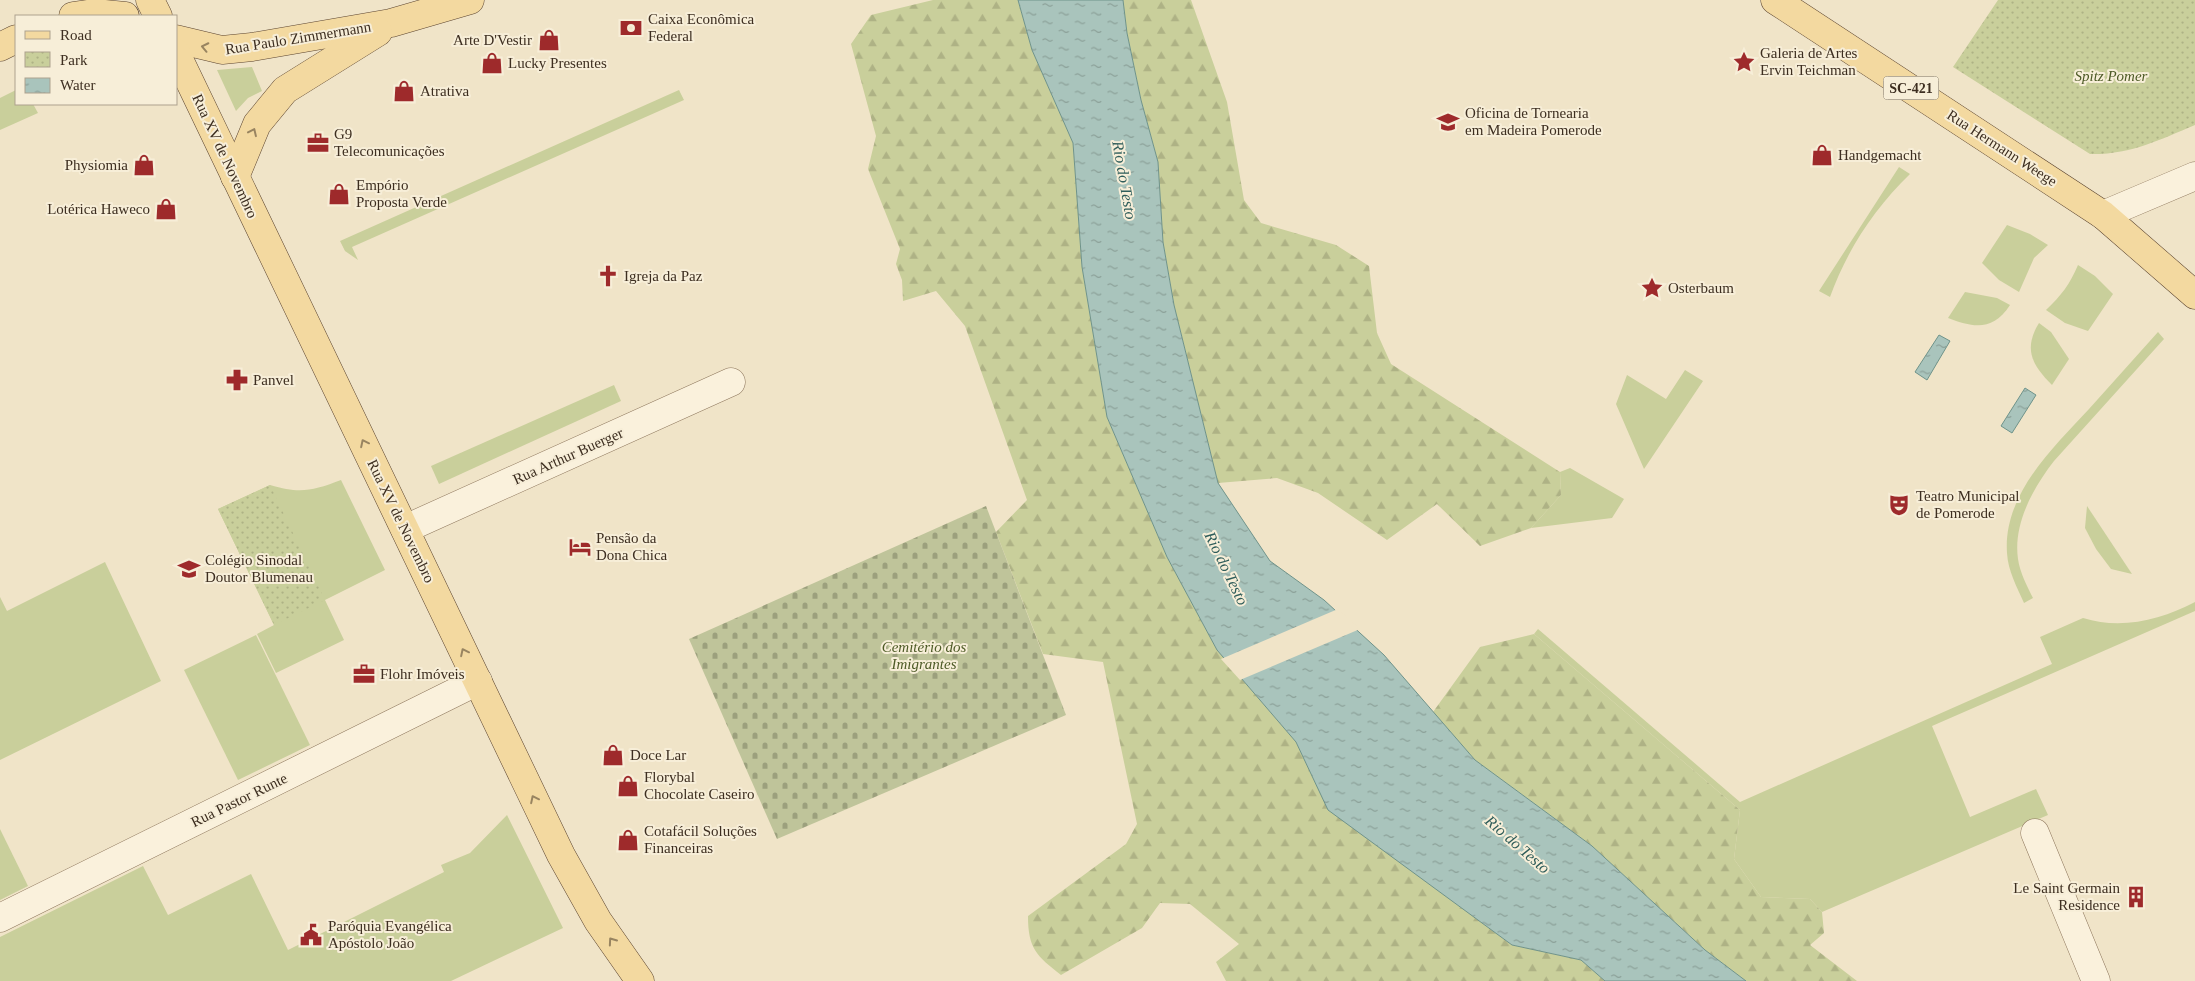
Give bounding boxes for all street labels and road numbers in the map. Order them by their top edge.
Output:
street label: Rua Paulo Zimmermann [224,18,373,57]
road number: SC-421 [1884,76,1938,100]
street label: Rua XV de Novembro [189,91,261,221]
street label: Rua Hermann Weege [1944,107,2060,190]
street label: Rua Arthur Buerger [510,425,626,487]
street label: Rua XV de Novembro [364,457,438,585]
street label: Rua Pastor Runte [188,770,290,830]

